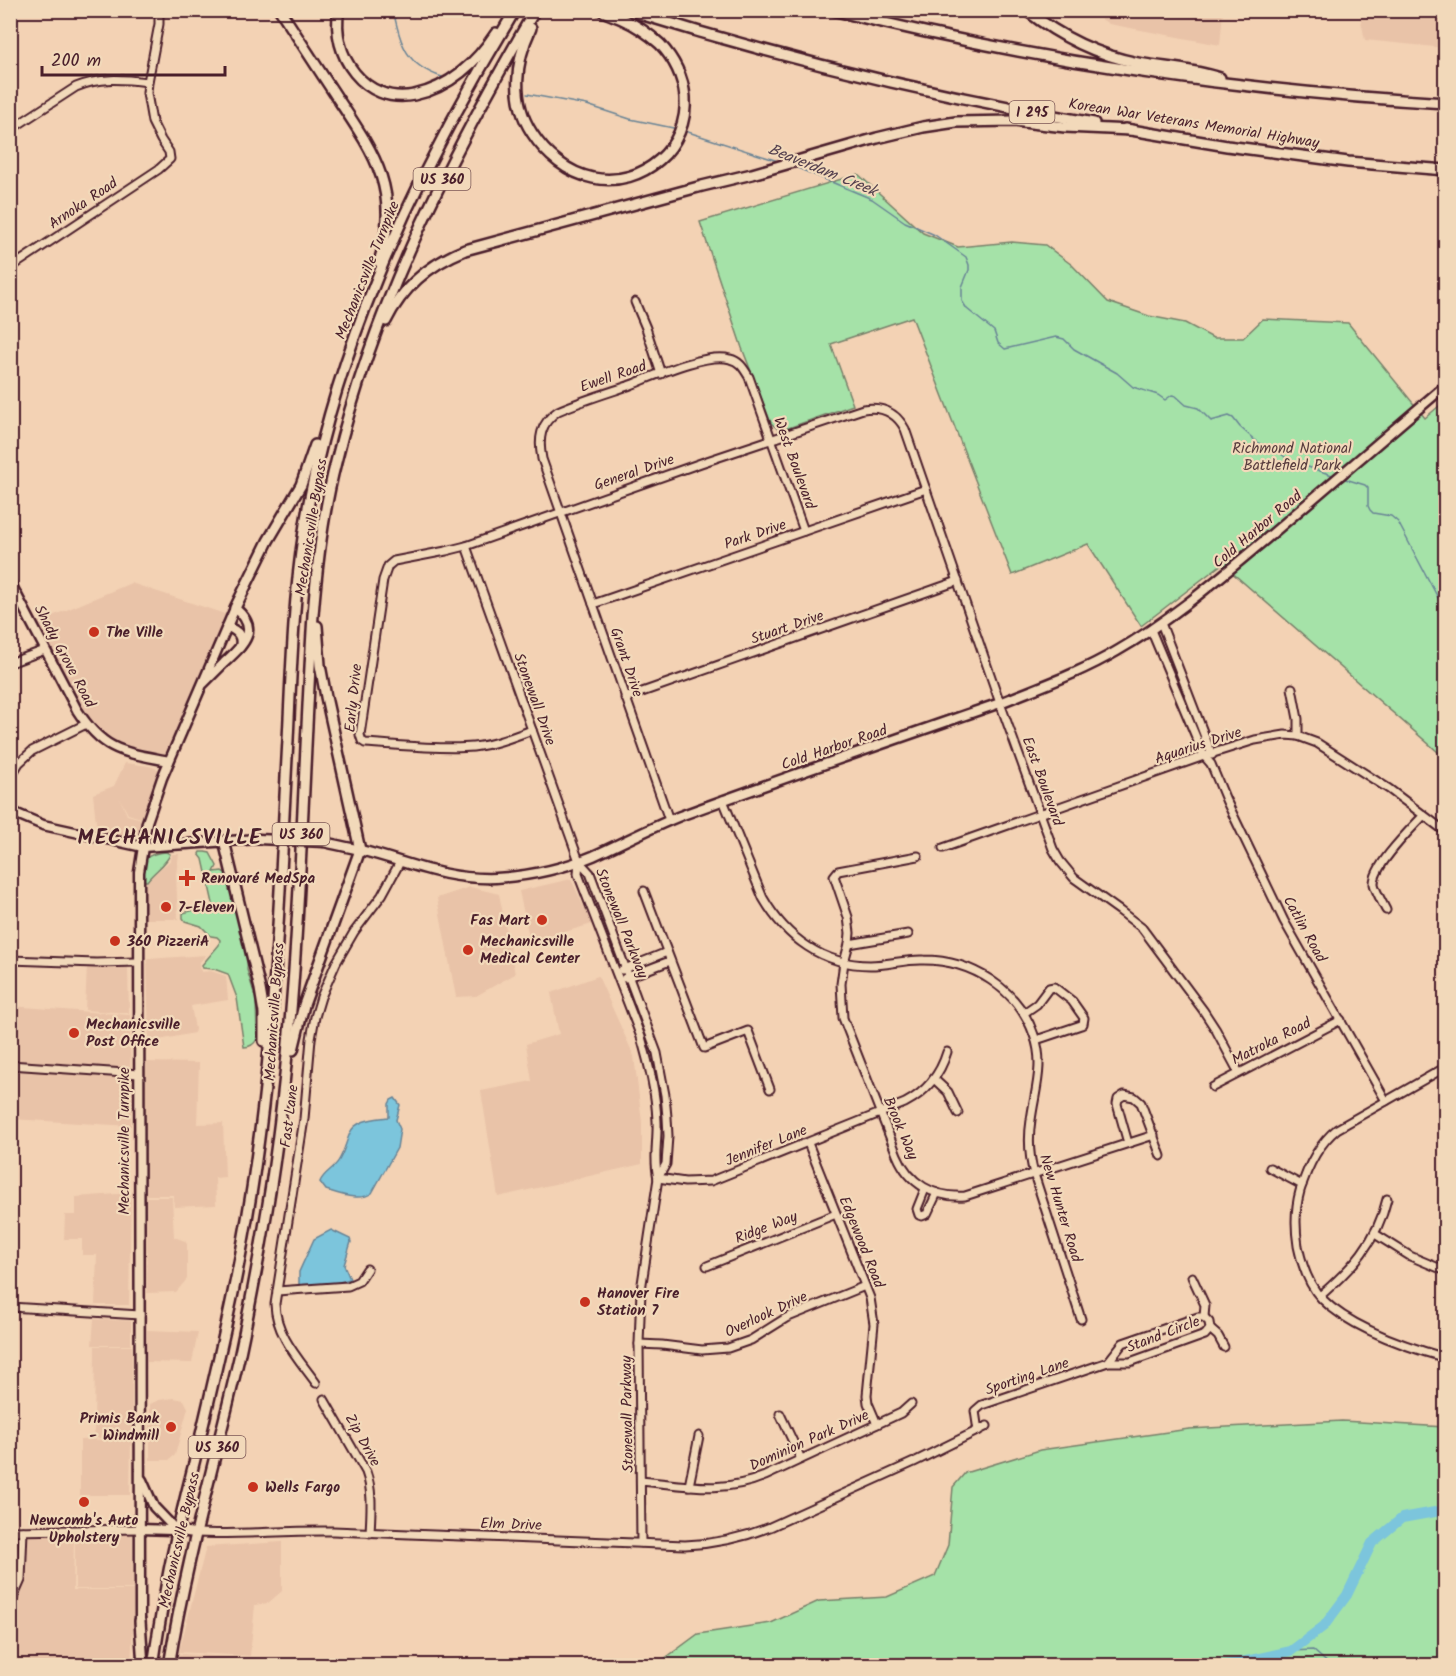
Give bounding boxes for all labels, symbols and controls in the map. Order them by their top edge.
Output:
scale bar [42,39,225,77]
text: 200 m [51,47,101,76]
street label: Korean War Veterans Memorial Highway [1067,92,1322,156]
road number: I 295 [1010,101,1054,123]
water label: Beaverdam Creek [764,137,883,205]
road number: US 360 [414,168,470,190]
street label: Arnoka Road [44,171,123,236]
street label: Mechanicsville Turnpike [329,197,407,343]
street label: Ewell Road [577,354,650,400]
street label: West Boulevard [766,414,822,513]
park label: Richmond National Battlefield Park [1232,437,1352,478]
street label: General Drive [591,448,678,498]
street label: Mechanicsville Bypass [289,456,335,597]
street label: Cold Harbor Road [1208,485,1308,575]
street label: Park Drive [721,513,790,557]
street label: Shady Grove Road [27,601,102,713]
street label: Stuart Drive [747,604,827,652]
place label: The Ville [106,621,164,645]
street label: Grant Drive [603,624,649,701]
marker: The Ville [87,625,101,639]
street label: Stonewall Drive [506,650,562,749]
street label: Early Drive [338,662,370,734]
street label: Cold Harbor Road [778,718,891,777]
street label: Aquarius Drive [1152,721,1245,771]
street label: East Boulevard [1015,733,1070,830]
district label: MECHANICSVILLE [78,822,262,855]
road number: US 360 [272,823,330,845]
street label: Stonewall Parkway [588,865,655,983]
place label: Renovaré MedSpa [201,867,316,891]
marker: Renovaré MedSpa [178,869,196,887]
street label: Catlin Road [1276,892,1333,968]
place label: 7-Eleven [178,896,235,920]
marker: 7-Eleven [159,900,173,914]
place label: Fas Mart [470,909,530,933]
marker: Fas Mart [535,913,549,927]
place label: 360 PizzeriA [126,930,209,954]
place label: Mechanicsville Medical Center [480,930,580,971]
marker: 360 PizzeriA [108,934,122,948]
street label: Mechanicsville Bypass [258,942,292,1082]
marker: Mechanicsville Medical Center [461,943,475,957]
street label: Matroka Road [1227,1011,1316,1072]
place label: Mechanicsville Post Office [86,1013,181,1054]
marker: Mechanicsville Post Office [67,1026,81,1040]
street label: Mechanicsville Turnpike [113,1067,137,1215]
street label: Fast Lane [274,1083,306,1149]
street label: Brook Way [876,1093,925,1165]
street label: Jennifer Lane [722,1118,811,1173]
street label: New Hunter Road [1032,1151,1088,1266]
street label: Edgewood Road [832,1193,891,1292]
street label: Ridge Way [731,1205,802,1251]
place label: Hanover Fire Station 7 [597,1282,680,1323]
street label: Overlook Drive [721,1285,812,1345]
marker: Hanover Fire Station 7 [578,1295,592,1309]
street label: Stand Circle [1123,1310,1204,1360]
street label: Sporting Lane [982,1351,1073,1403]
street label: Stonewall Parkway [615,1354,641,1473]
street label: Dominion Park Drive [746,1404,873,1478]
place label: Primis Bank - Windmill [80,1407,160,1448]
street label: Zip Drive [338,1410,387,1472]
marker: Primis Bank - Windmill [164,1420,178,1434]
road number: US 360 [188,1436,246,1458]
street label: Mechanicsville Bypass [153,1469,207,1610]
place label: Wells Fargo [265,1476,340,1500]
marker: Wells Fargo [246,1480,260,1494]
marker: Newcomb's Auto Upholstery [77,1495,91,1509]
place label: Newcomb's Auto Upholstery [30,1509,139,1550]
street label: Elm Drive [480,1512,542,1538]

